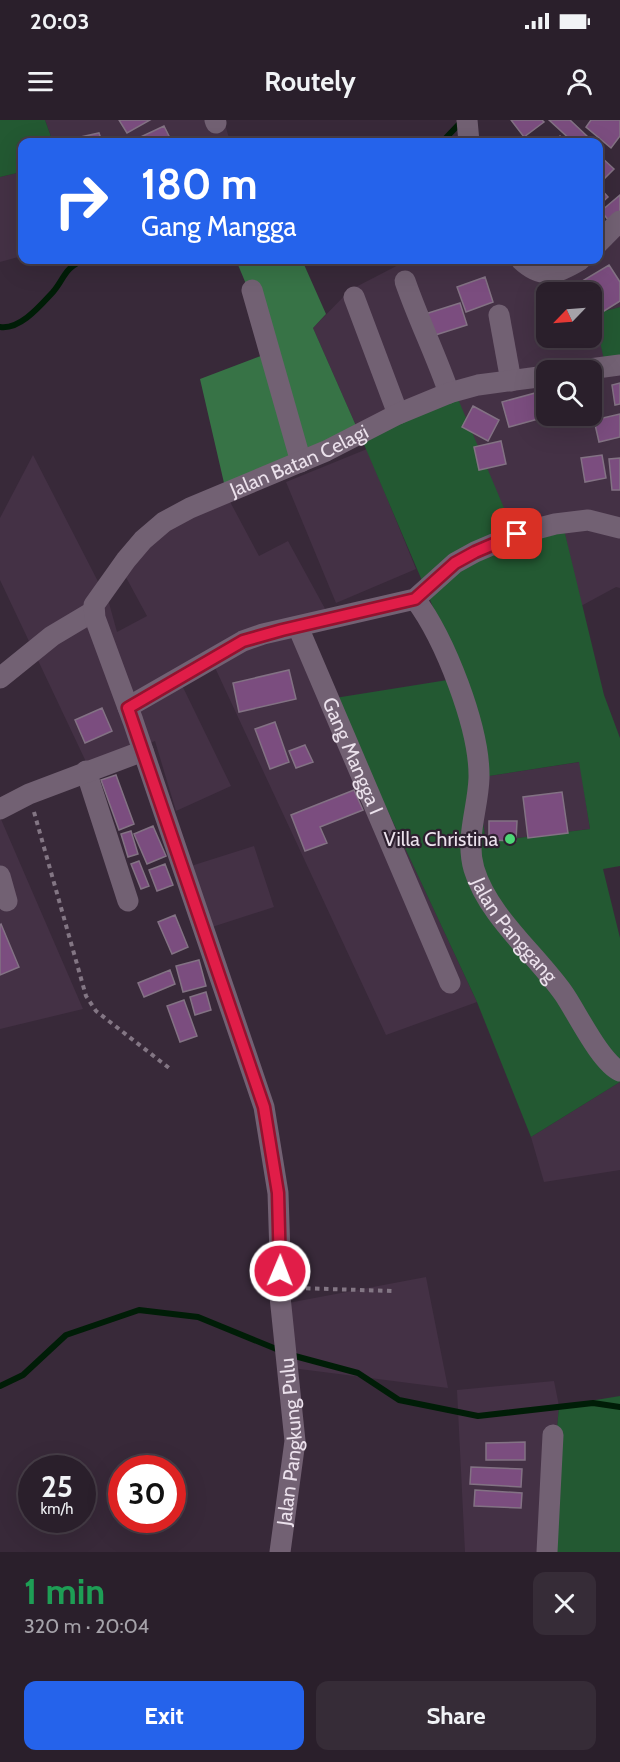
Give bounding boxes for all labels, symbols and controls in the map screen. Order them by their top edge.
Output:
text: 20:03 [30,8,89,35]
icon: menu [24,65,57,98]
text: Routely [264,65,356,98]
icon: person [563,65,596,98]
text: 180 m [141,158,257,210]
icon: right [42,162,120,240]
text: Gang Mangga [141,210,296,243]
north arrow [536,282,602,348]
map controls [536,282,602,426]
button: search [536,360,602,426]
street label: Jalan Batan Celagi [225,419,372,502]
pin [491,508,542,559]
icon: arrive [500,517,533,550]
street label: Gang Mangga I [317,694,389,818]
place label: Villa Christina [383,827,498,851]
marker: Villa Christina [503,832,517,846]
street label: Jalan Panggang [466,873,563,988]
position arrow [248,1239,312,1303]
street label: Jalan Pangkung Pulu [272,1357,307,1528]
speed limit sign: 30 [108,1455,186,1533]
text: 25 [41,1468,73,1505]
text: km/h [41,1500,73,1518]
text: 1 min [24,1569,105,1613]
button: close [533,1572,596,1635]
text: 320 m · 20:04 [24,1614,149,1638]
button: Exit [24,1681,304,1750]
button: Share [316,1681,596,1750]

